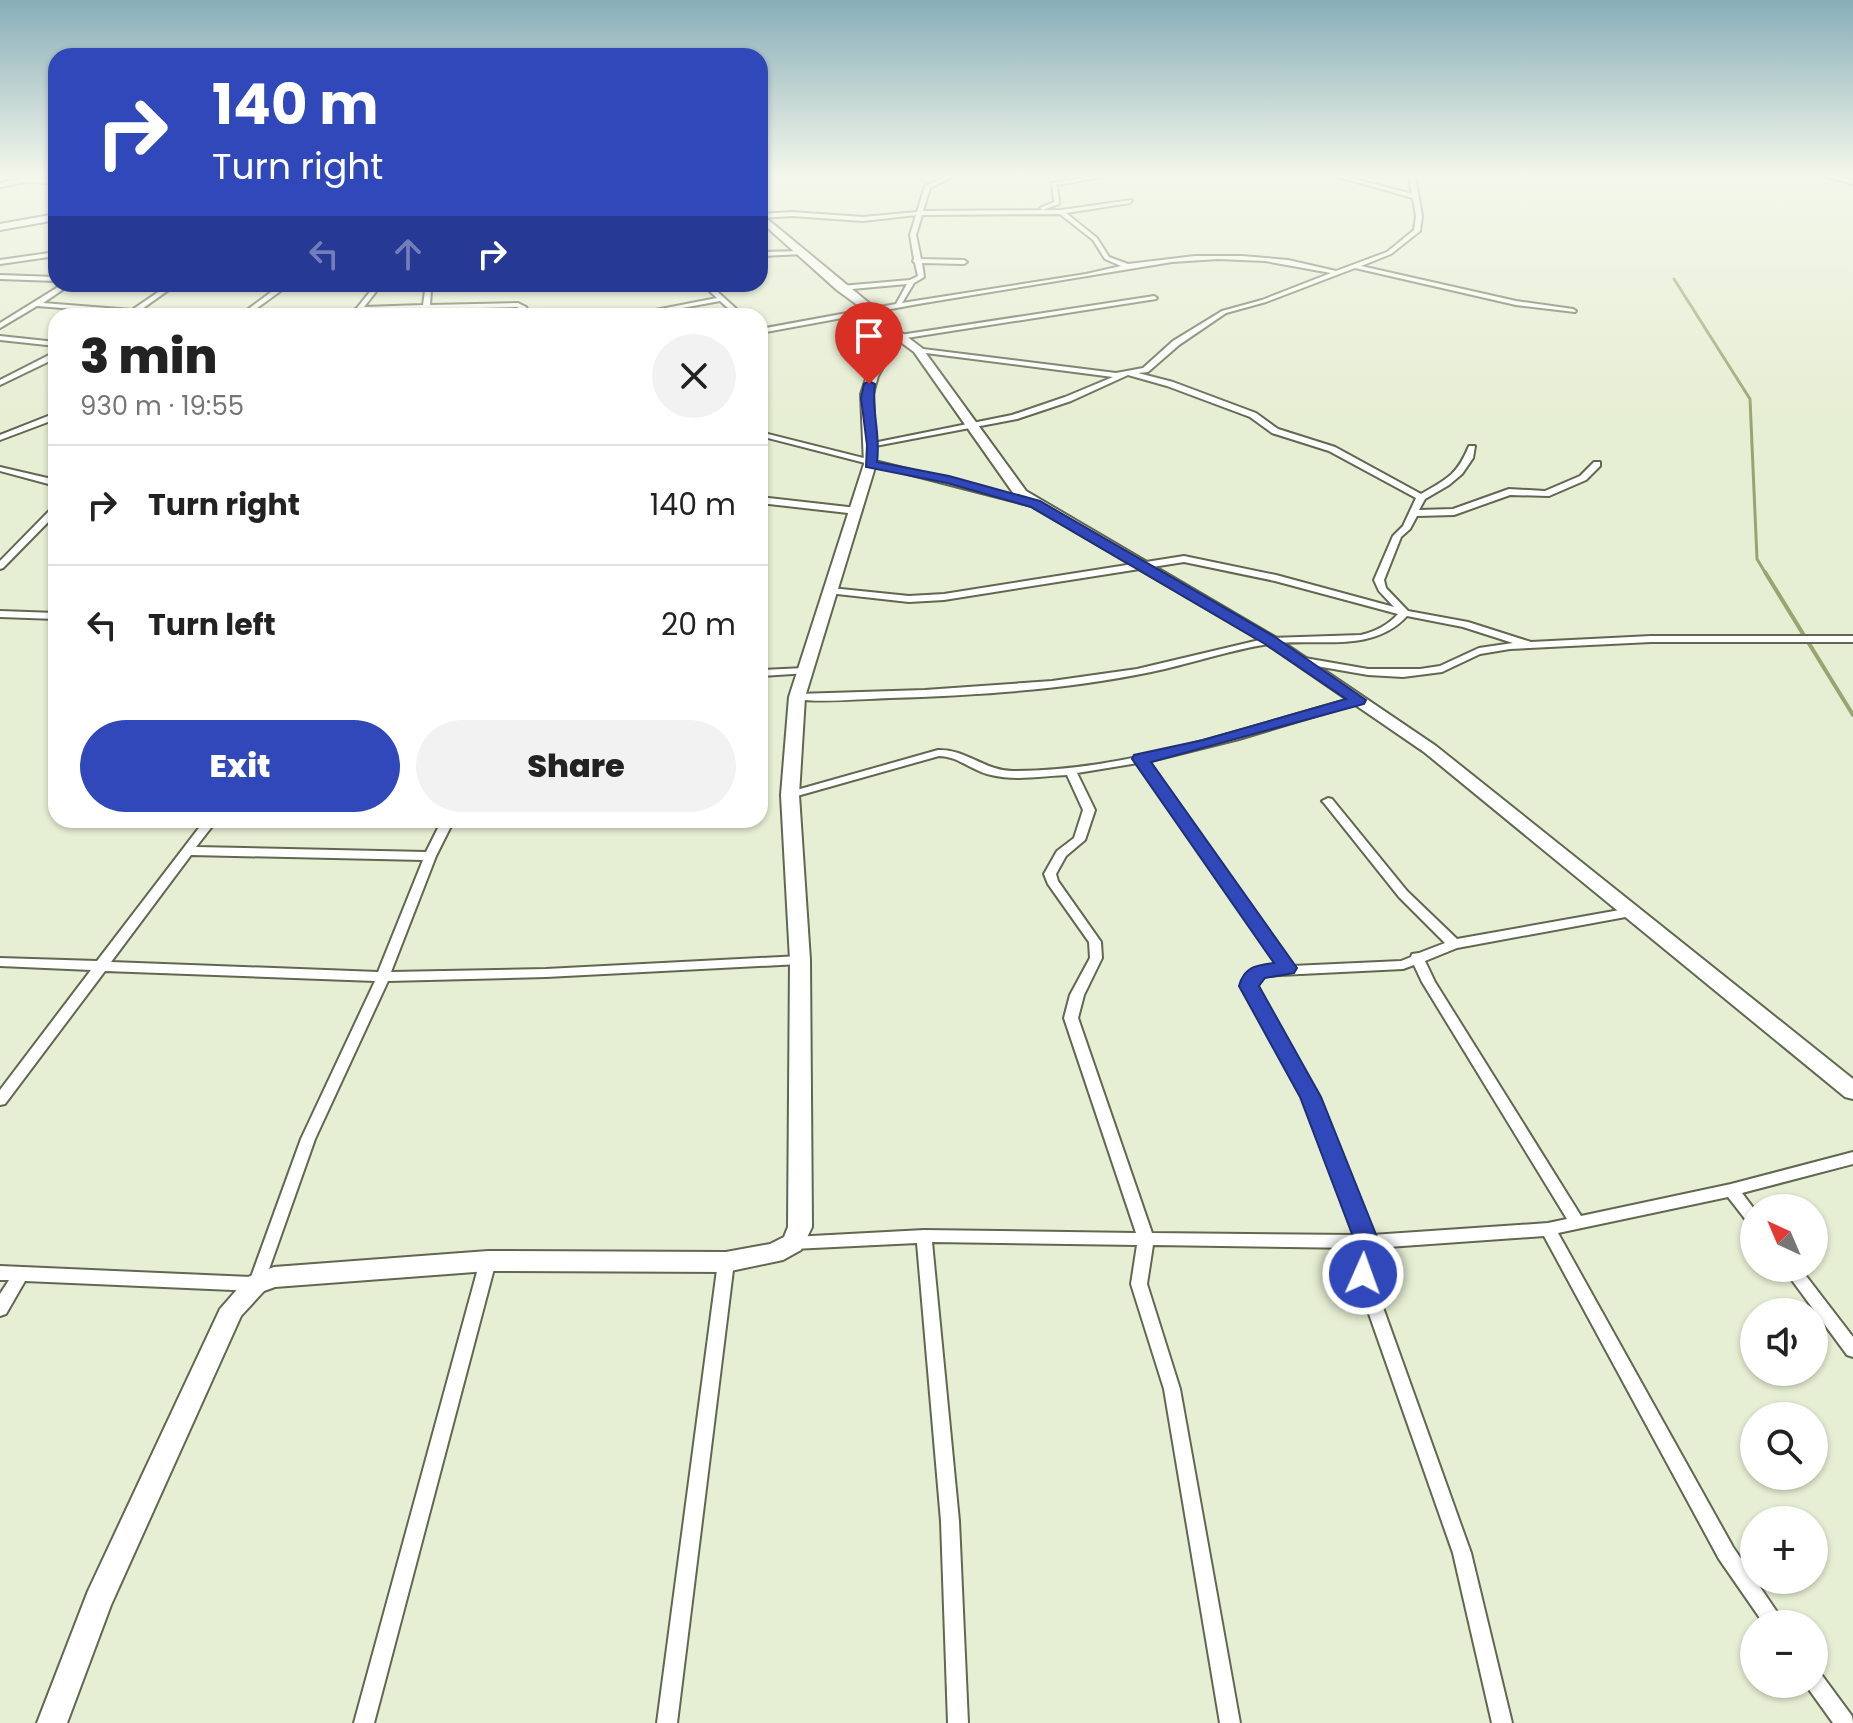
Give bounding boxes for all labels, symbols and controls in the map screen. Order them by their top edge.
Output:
text: 140 m [212,65,379,144]
icon: right [80,80,184,184]
text: Turn right [212,141,383,192]
icon: left [302,232,346,276]
icon: ahead [386,232,430,276]
icon: right [470,232,514,276]
pin [835,302,903,384]
icon: arrive [847,314,891,358]
text: 3 min [80,323,217,390]
button: close [652,334,736,418]
text: 930 m · 19:55 [80,388,244,424]
icon: right [80,483,124,527]
text: Turn right [148,483,300,526]
text: 140 m [650,483,736,526]
icon: left [80,603,124,647]
text: Turn left [148,603,276,646]
text: 20 m [661,603,736,646]
button: Exit [80,720,400,812]
button: Share [416,720,736,812]
north arrow [1740,1194,1828,1282]
map controls [1740,1194,1828,1698]
position arrow [1321,1232,1405,1316]
button: sound [1740,1298,1828,1386]
button: search [1740,1402,1828,1490]
button: + [1740,1506,1828,1594]
button: − [1740,1610,1828,1698]

